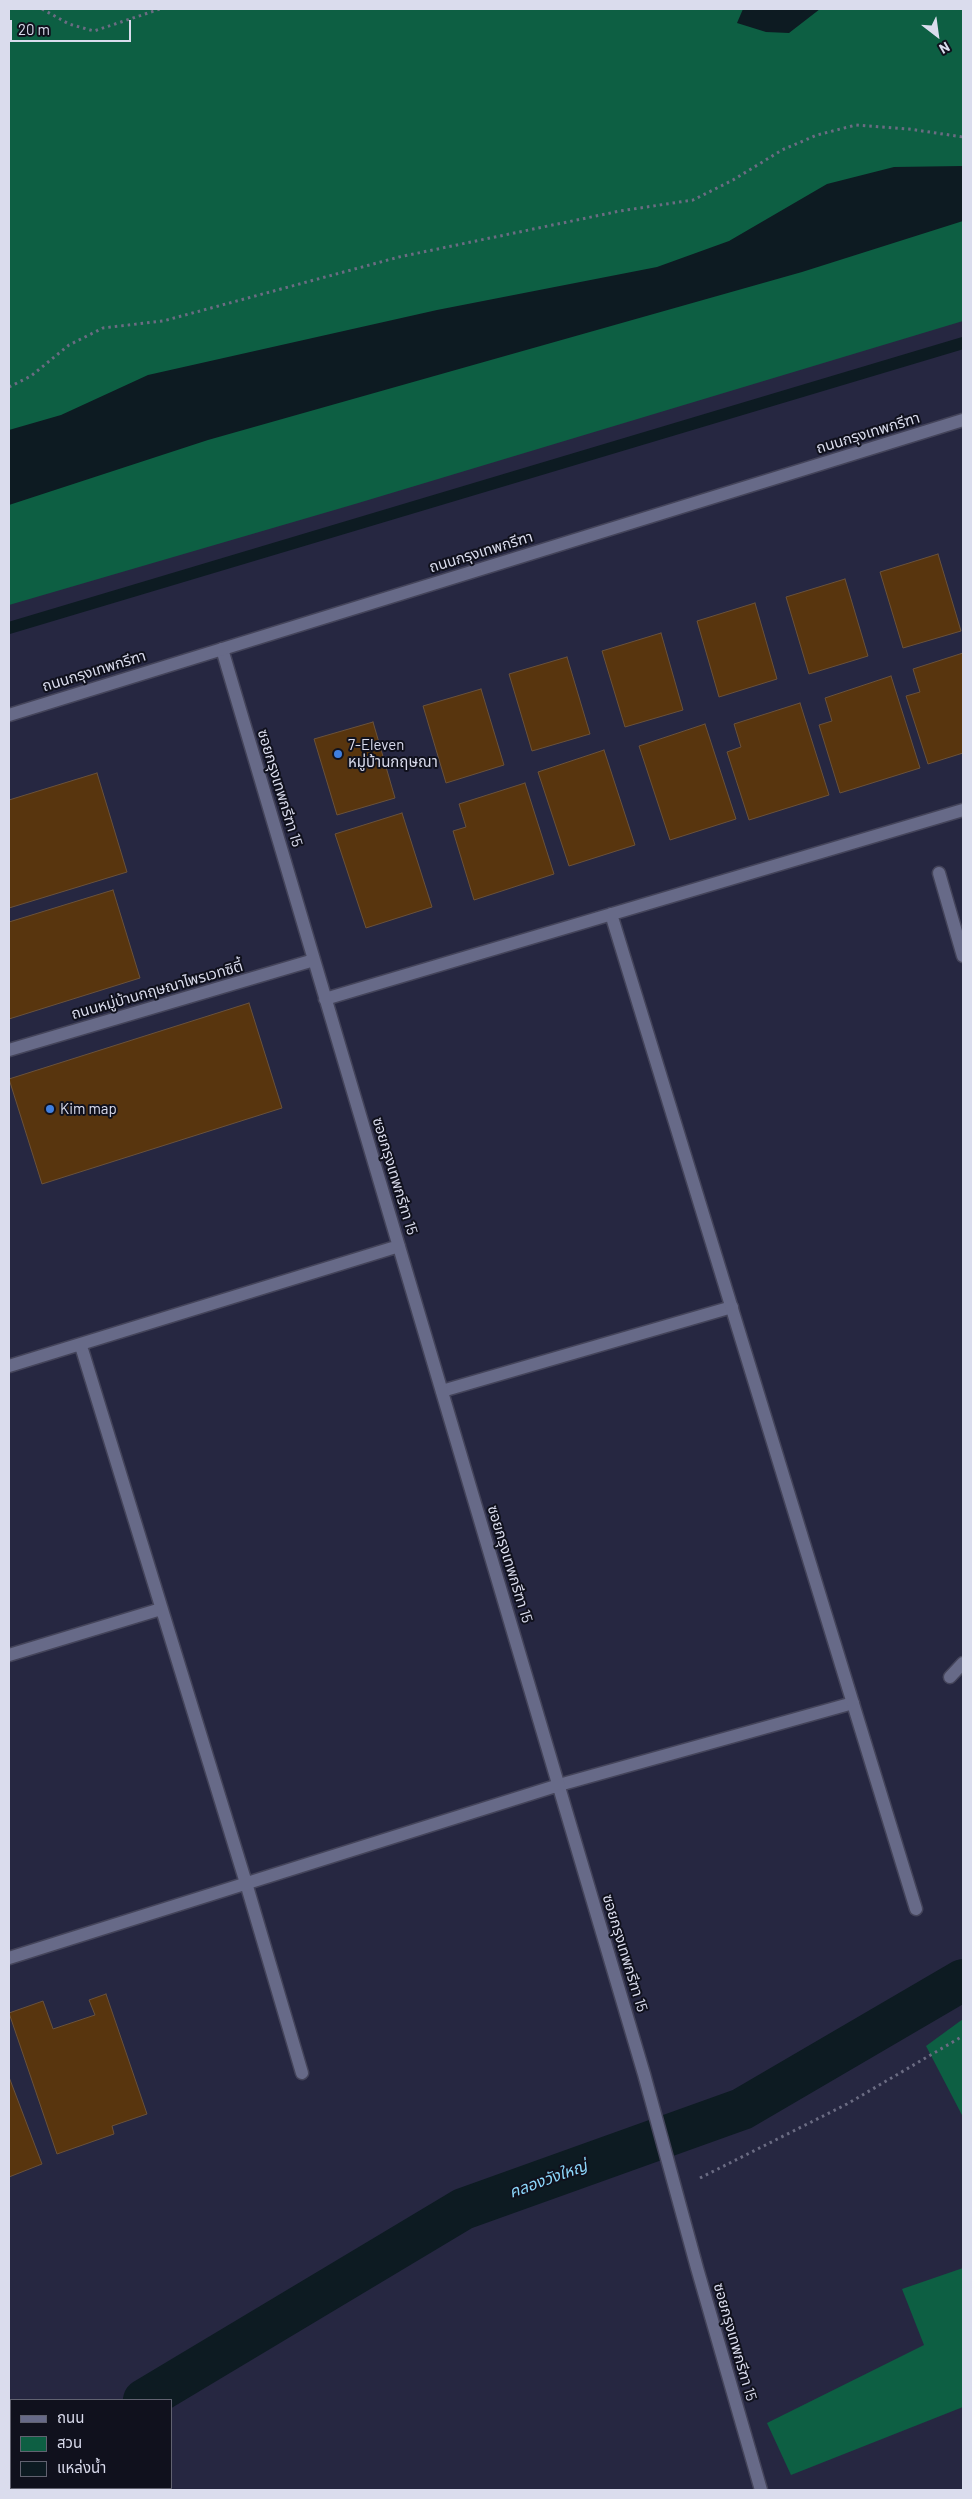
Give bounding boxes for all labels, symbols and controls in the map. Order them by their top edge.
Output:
scale bar [12,10,134,42]
north arrow [912,10,962,60]
text: 20 m [18,20,50,38]
text: N [936,39,953,58]
street label: ถนนกรุงเทพกรีฑา [814,409,922,457]
street label: ถนนกรุงเทพกรีฑา [427,528,535,576]
street label: ถนนกรุงเทพกรีฑา [40,647,148,695]
street label: ซอยกรุงเทพกรีฑา 15 [254,727,306,849]
place label: 7-Eleven หมู่บ้านกฤษณา [348,736,438,771]
marker: 7-Eleven หมู่บ้านกฤษณา [332,748,344,760]
street label: ถนนหมู่บ้านกฤษณาไพรเวทซิตี้ [69,957,245,1023]
place label: Kim map [60,1100,117,1118]
marker: Kim map [44,1103,56,1115]
street label: ซอยกรุงเทพกรีฑา 15 [369,1115,421,1237]
street label: ซอยกรุงเทพกรีฑา 15 [484,1503,536,1625]
street label: ซอยกรุงเทพกรีฑา 15 [599,1892,651,2014]
water label: คลองวังใหญ่ [506,2156,590,2202]
street label: ซอยกรุงเทพกรีฑา 15 [710,2281,760,2403]
legend [10,2399,172,2489]
text: ถนน [57,2408,84,2426]
text: สวน [57,2433,82,2451]
text: แหล่งน้ำ [57,2458,106,2476]

